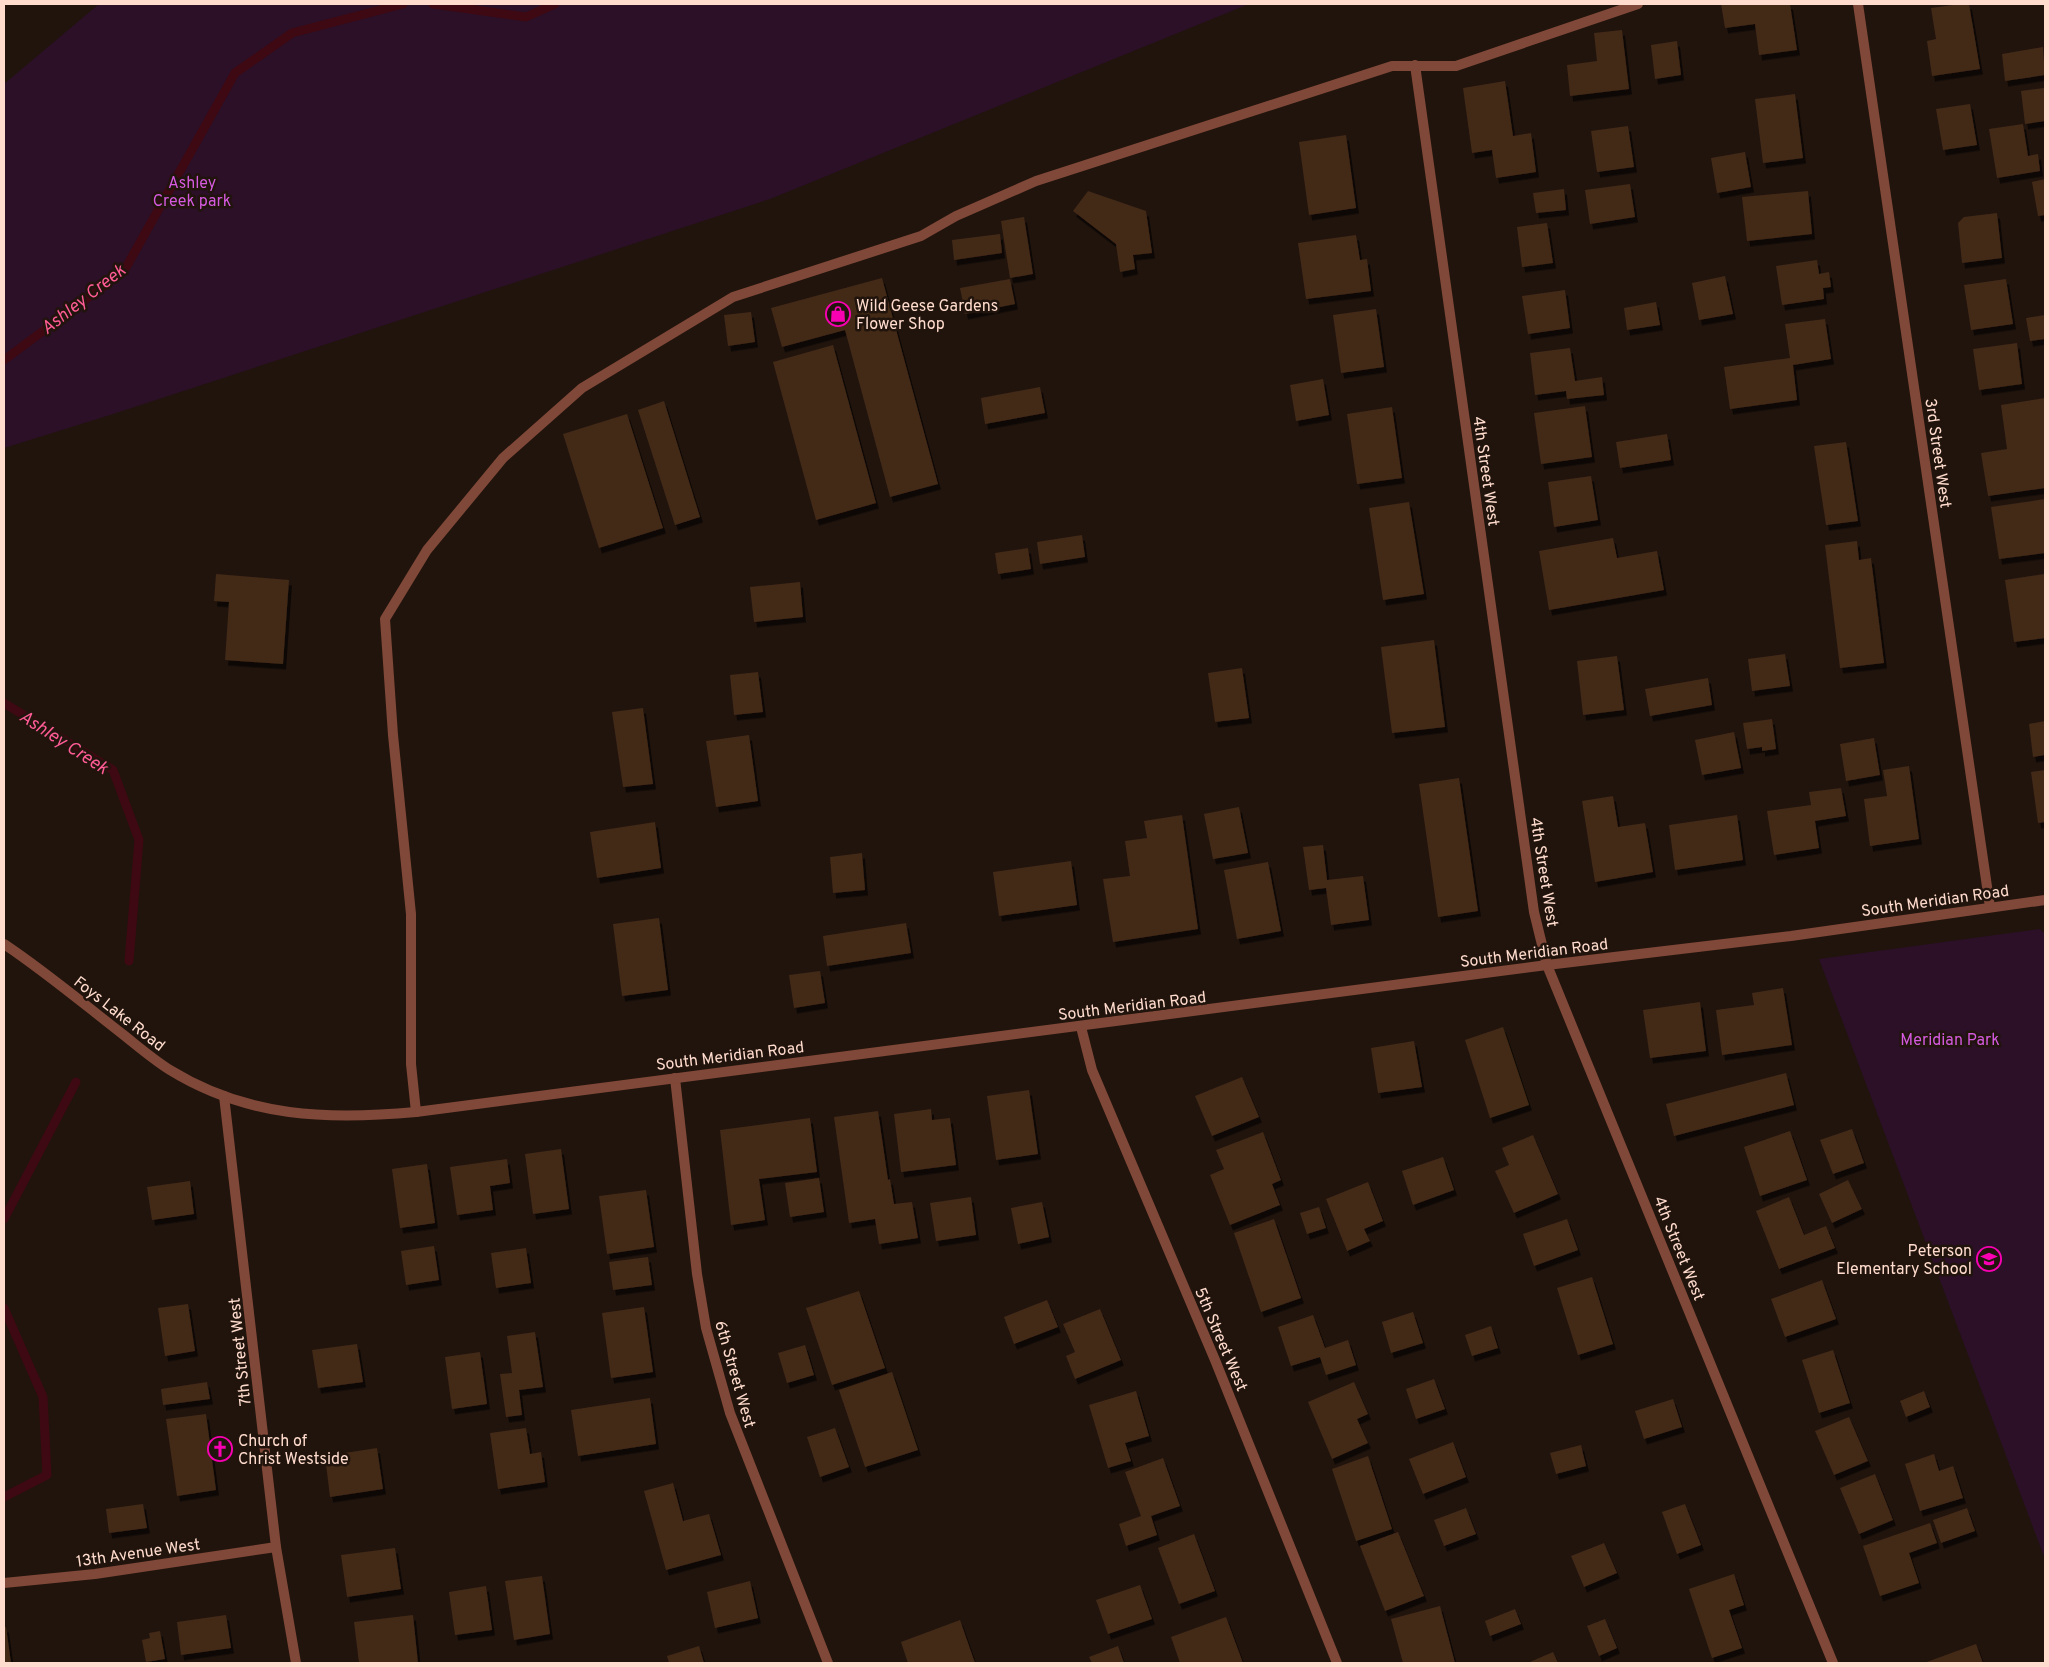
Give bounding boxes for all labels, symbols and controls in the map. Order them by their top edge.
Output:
park label: Ashley Creek park [153,174,231,212]
water label: Ashley Creek [37,259,132,341]
place label: Wild Geese Gardens Flower Shop [856,297,998,335]
shop icon: Wild Geese Gardens Flower Shop [825,301,851,327]
street label: 3rd Street West [1919,397,1955,509]
street label: 4th Street West [1467,415,1503,528]
water label: Ashley Creek [14,706,113,781]
street label: 4th Street West [1524,816,1562,929]
street label: South Meridian Road [1860,882,2010,922]
street label: South Meridian Road [1459,935,1609,973]
street label: Foys Lake Road [69,973,169,1057]
street label: South Meridian Road [1057,988,1207,1026]
park label: Meridian Park [1900,1031,2000,1051]
street label: South Meridian Road [655,1038,805,1076]
street label: 4th Street West [1648,1194,1708,1304]
place label: Peterson Elementary School [1836,1242,1972,1280]
school or university icon: Peterson Elementary School [1976,1246,2002,1272]
street label: 5th Street West [1189,1285,1251,1395]
street label: 7th Street West [225,1297,257,1407]
street label: 6th Street West [709,1319,759,1430]
place label: Church of Christ Westside [238,1432,349,1470]
church icon: Church of Christ Westside [207,1436,233,1462]
street label: 13th Avenue West [75,1535,202,1573]

